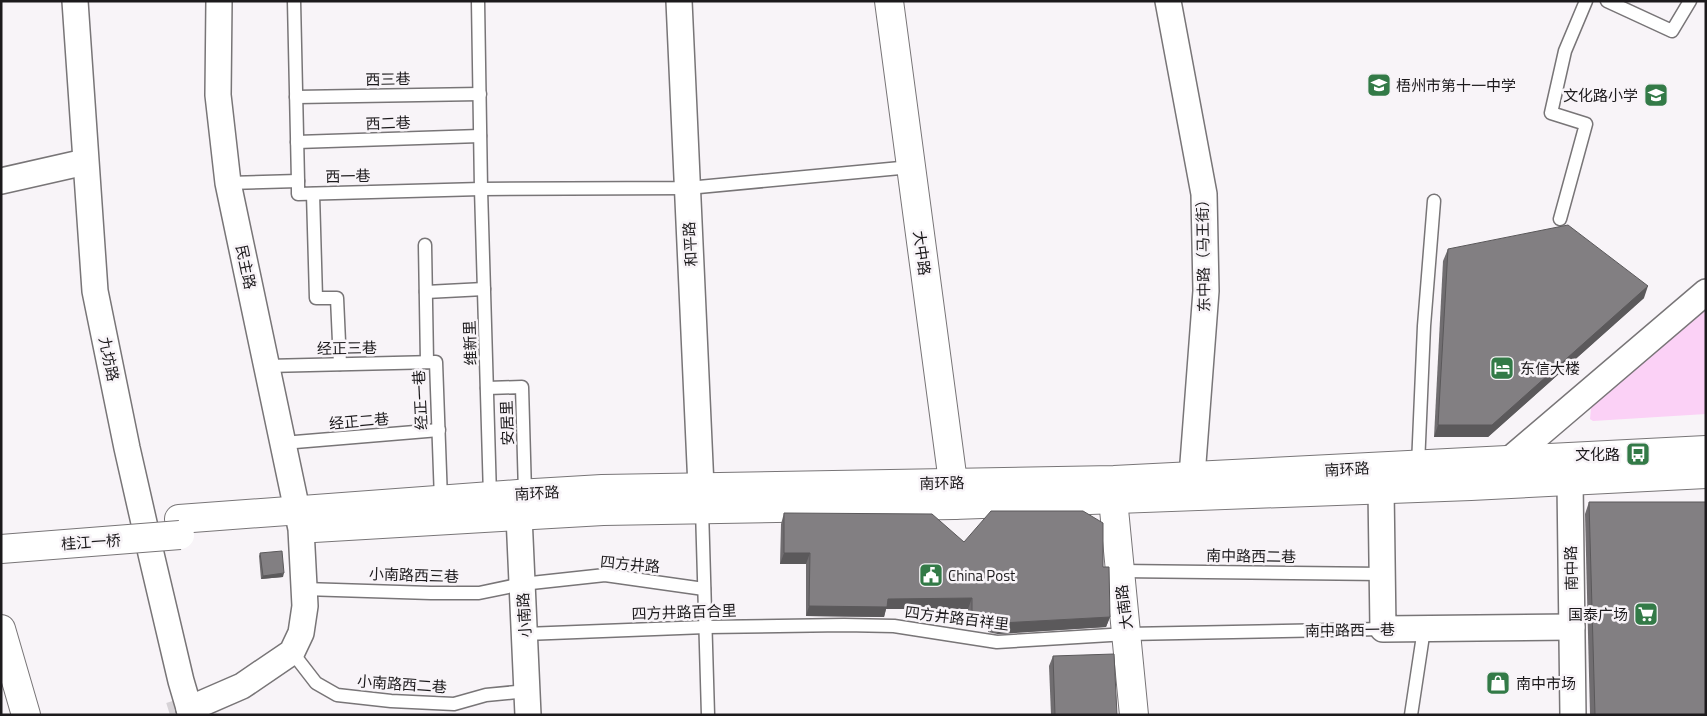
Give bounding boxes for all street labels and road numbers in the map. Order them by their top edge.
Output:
street label: 西三巷 [365,67,411,91]
street label: 西二巷 [365,111,411,135]
street label: 西一巷 [325,164,371,188]
street label: 东中路（马王街） [1190,192,1216,312]
street label: 和平路 [677,221,703,267]
street label: 大中路 [907,229,937,277]
street label: 民主路 [230,243,262,291]
street label: 维新里 [458,320,482,366]
street label: 九坊路 [93,335,125,383]
street label: 经正三巷 [317,336,377,360]
street label: 经正一巷 [407,369,433,431]
street label: 安居里 [495,400,519,446]
street label: 经正二巷 [328,407,390,435]
street label: 南环路 [1324,456,1370,482]
street label: 南环路 [919,471,965,495]
street label: 南环路 [514,480,560,506]
street label: 桂江一桥 [60,528,122,556]
street label: 南中路西二巷 [1206,544,1296,568]
street label: 南中路 [1559,545,1583,591]
street label: 四方井路 [599,550,661,578]
street label: 小南路西三巷 [369,562,459,588]
street label: 大南路 [1110,583,1138,631]
street label: 小南路 [511,592,537,638]
street label: 四方井路百合里 [631,599,737,625]
street label: 四方井路百祥里 [903,600,1011,636]
street label: 南中路西一巷 [1305,618,1395,642]
street label: 小南路西二巷 [356,669,448,699]

